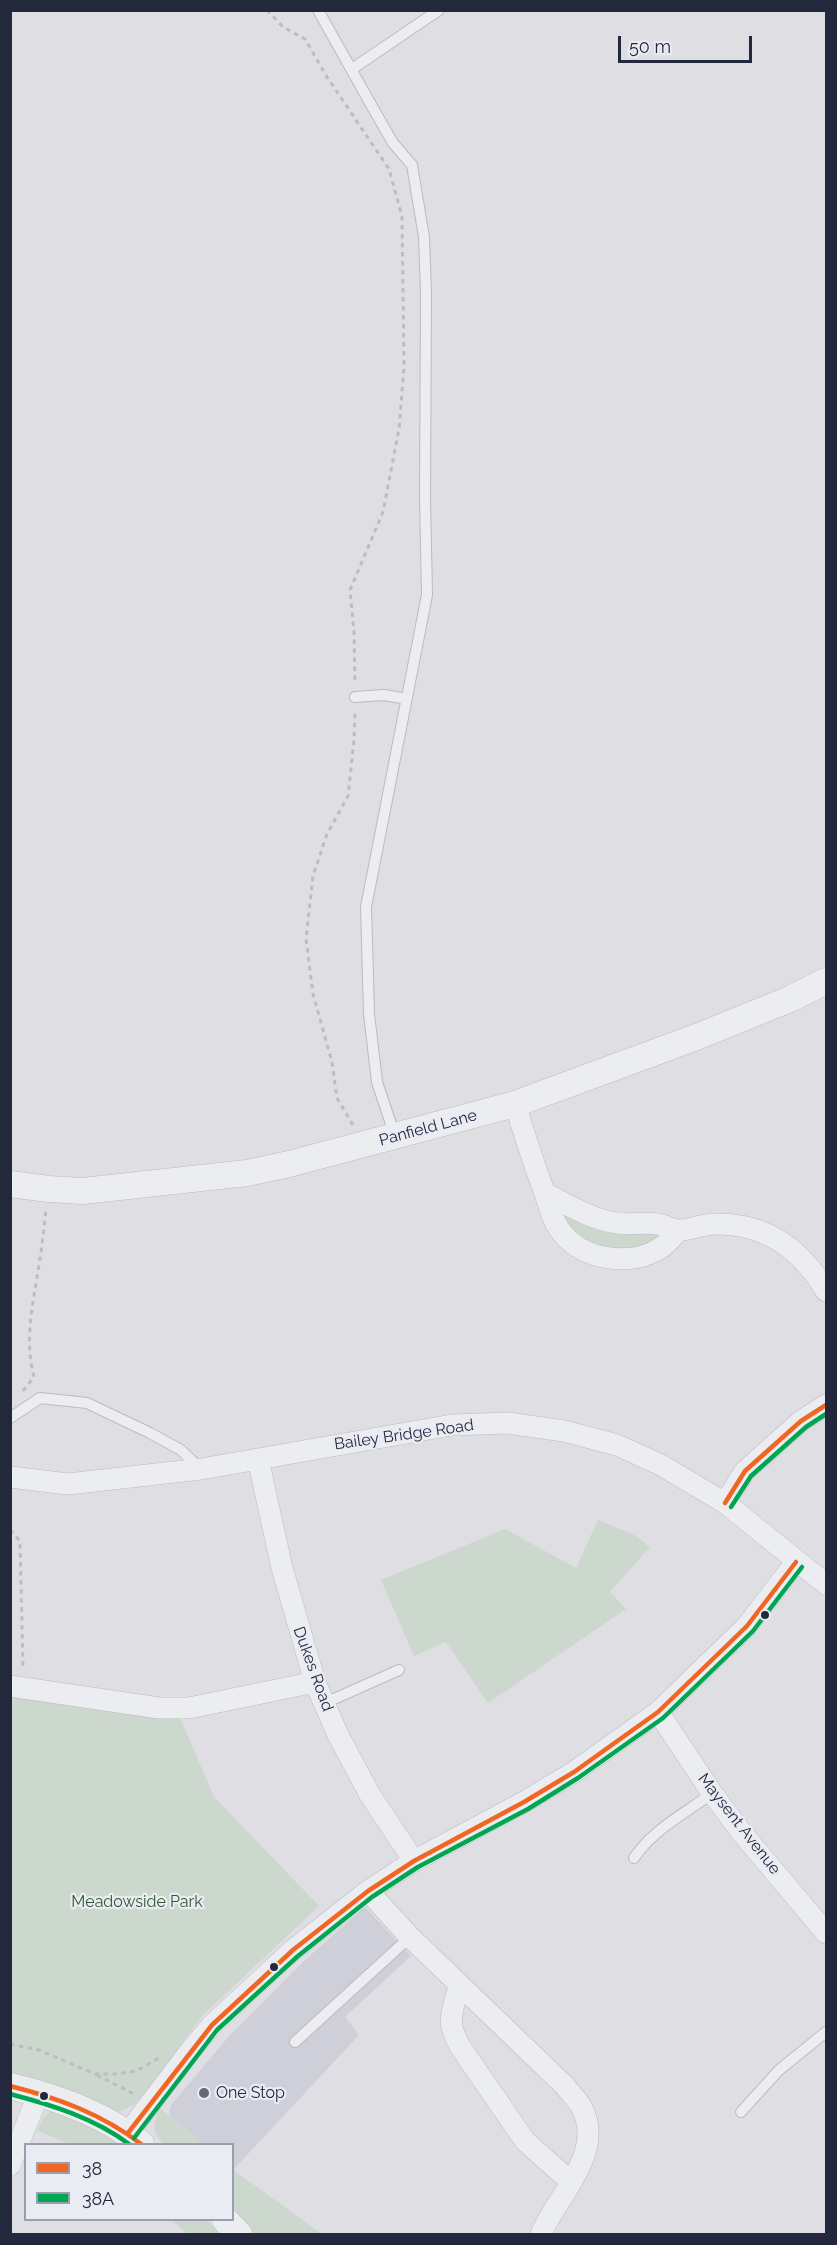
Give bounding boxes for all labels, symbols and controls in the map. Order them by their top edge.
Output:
scale bar [621,24,754,62]
text: 50 m [629,36,671,57]
street label: Panfield Lane [377,1106,479,1150]
street label: Bailey Bridge Road [333,1416,475,1454]
unlabelled marker [759,1609,771,1621]
street label: Dukes Road [289,1624,337,1714]
street label: Maysent Avenue [694,1770,784,1878]
park label: Meadowside Park [71,1892,203,1912]
unlabelled marker [268,1961,280,1973]
place label: One Stop [216,2083,285,2103]
marker: One Stop [197,2086,211,2100]
unlabelled marker [38,2090,50,2102]
legend [24,2143,234,2221]
text: 38 [82,2158,102,2179]
text: 38A [82,2188,114,2209]

